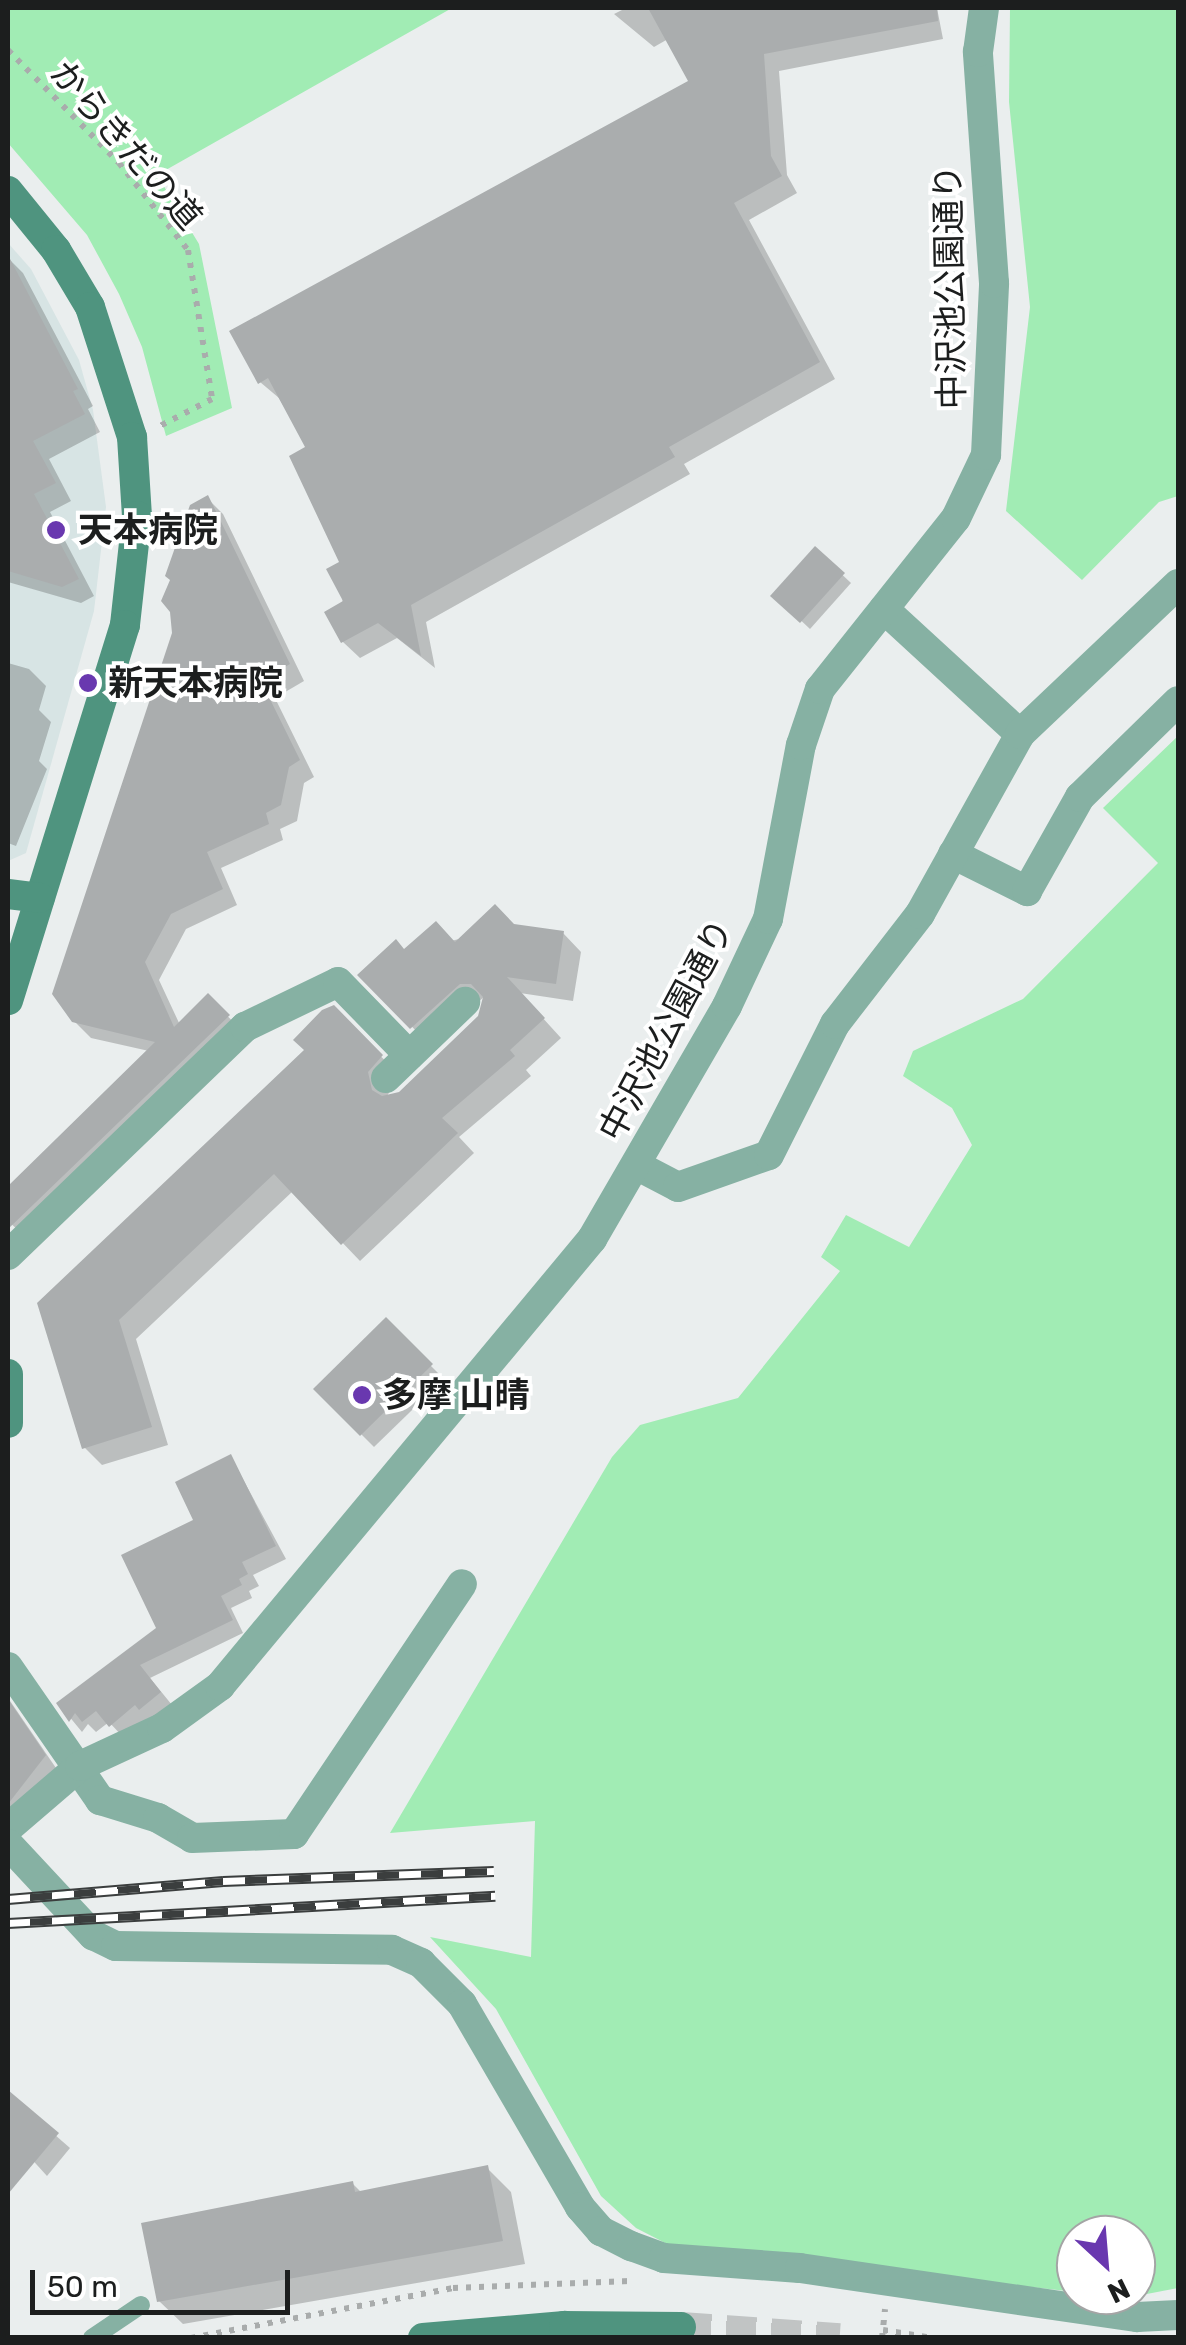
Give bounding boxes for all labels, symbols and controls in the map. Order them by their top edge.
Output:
street label: からきだの道 [41,52,211,238]
street label: 中沢池公園通り [927,164,973,410]
place label: 天本病院 [78,509,218,551]
marker: 天本病院 [43,517,69,543]
place label: 新天本病院 [108,662,283,704]
marker: 新天本病院 [77,672,99,694]
street label: 中沢池公園通り [590,912,742,1148]
place label: 多摩 山晴 [382,1374,529,1416]
marker: 多摩 山晴 [351,1384,373,1406]
north arrow [1056,2215,1156,2315]
scale bar [35,2250,295,2312]
text: 50 m [47,2269,118,2305]
text: N [1102,2271,1135,2310]

